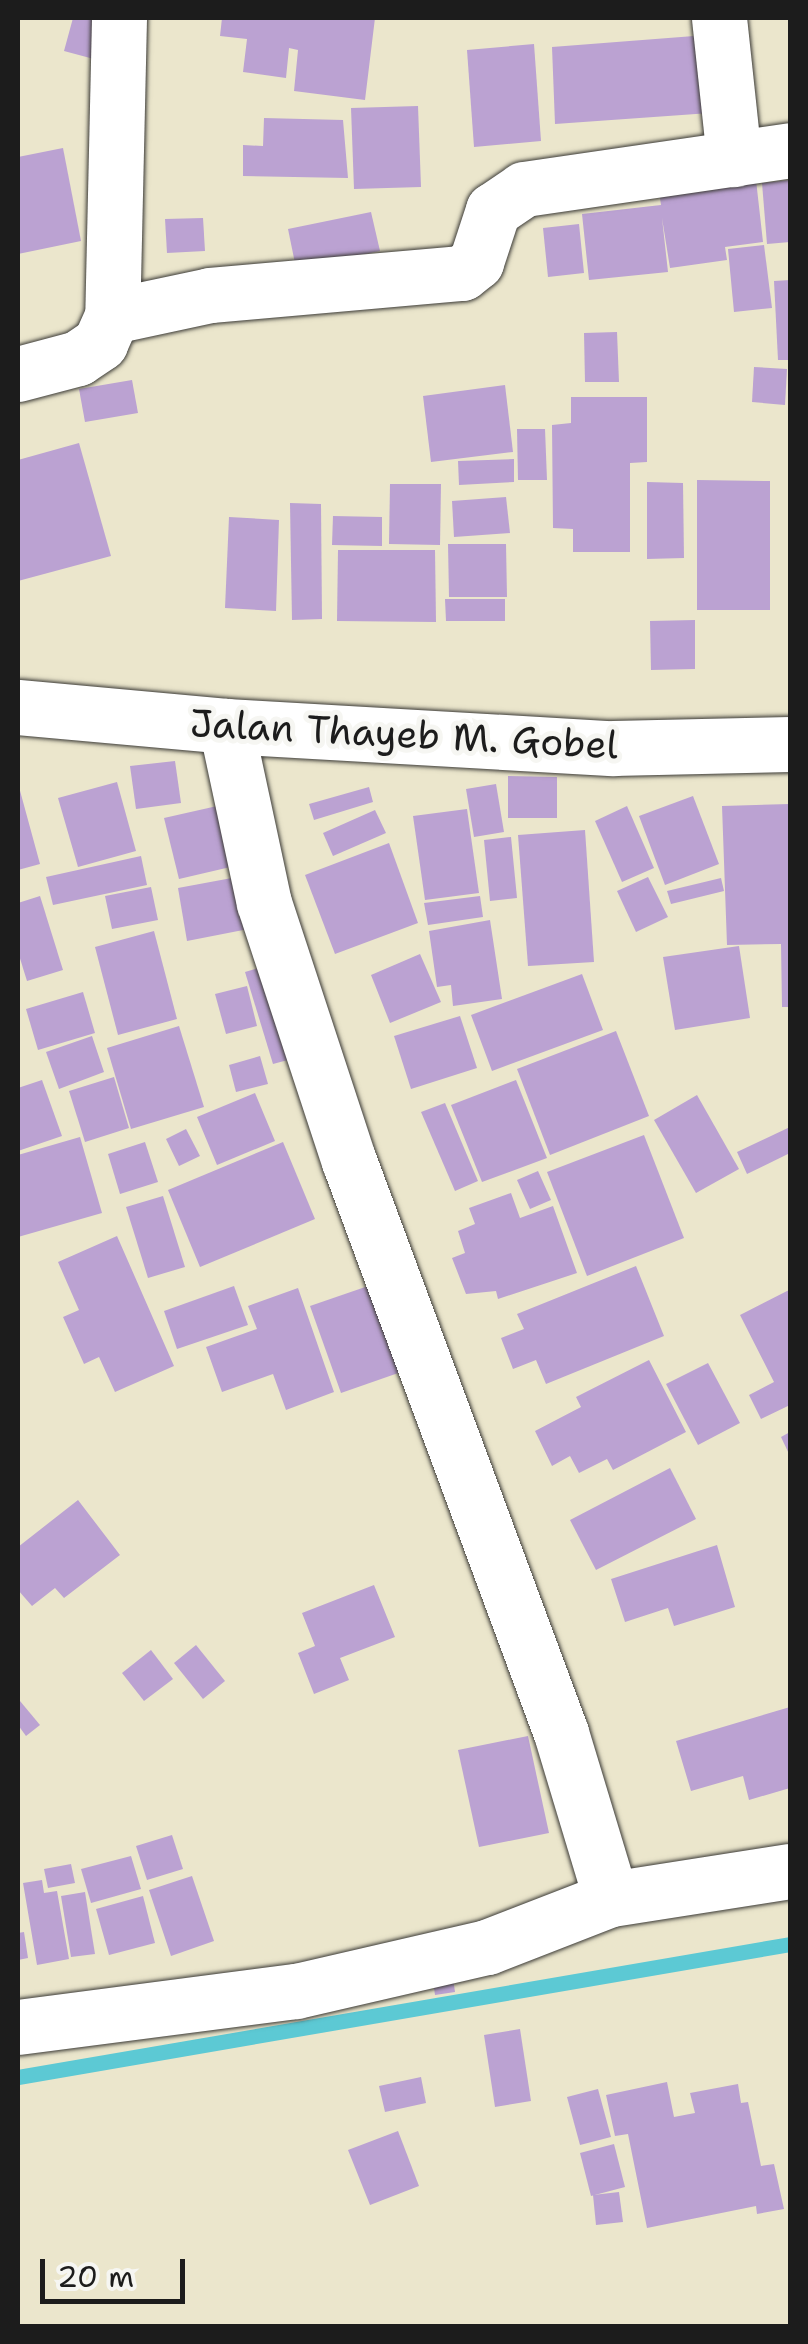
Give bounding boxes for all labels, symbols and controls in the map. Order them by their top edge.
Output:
street label: Jalan Thayeb M. Gobel [189,700,619,768]
scale bar [45,2239,190,2301]
text: 20 m [57,2256,134,2297]

